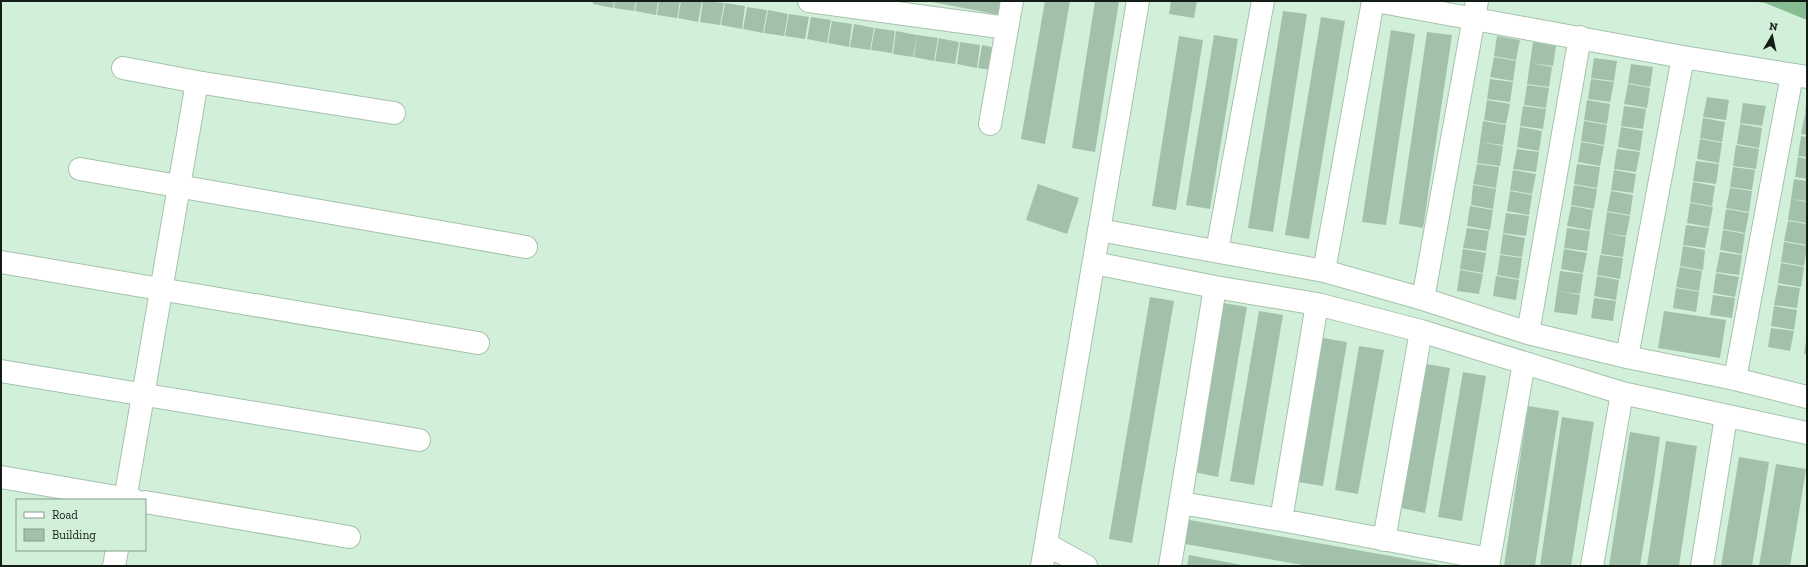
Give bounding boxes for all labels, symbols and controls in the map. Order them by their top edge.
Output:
north arrow [1752,16,1792,56]
text: N [1768,20,1779,34]
legend [16,499,146,551]
text: Road [52,508,78,522]
text: Building [52,528,96,542]

